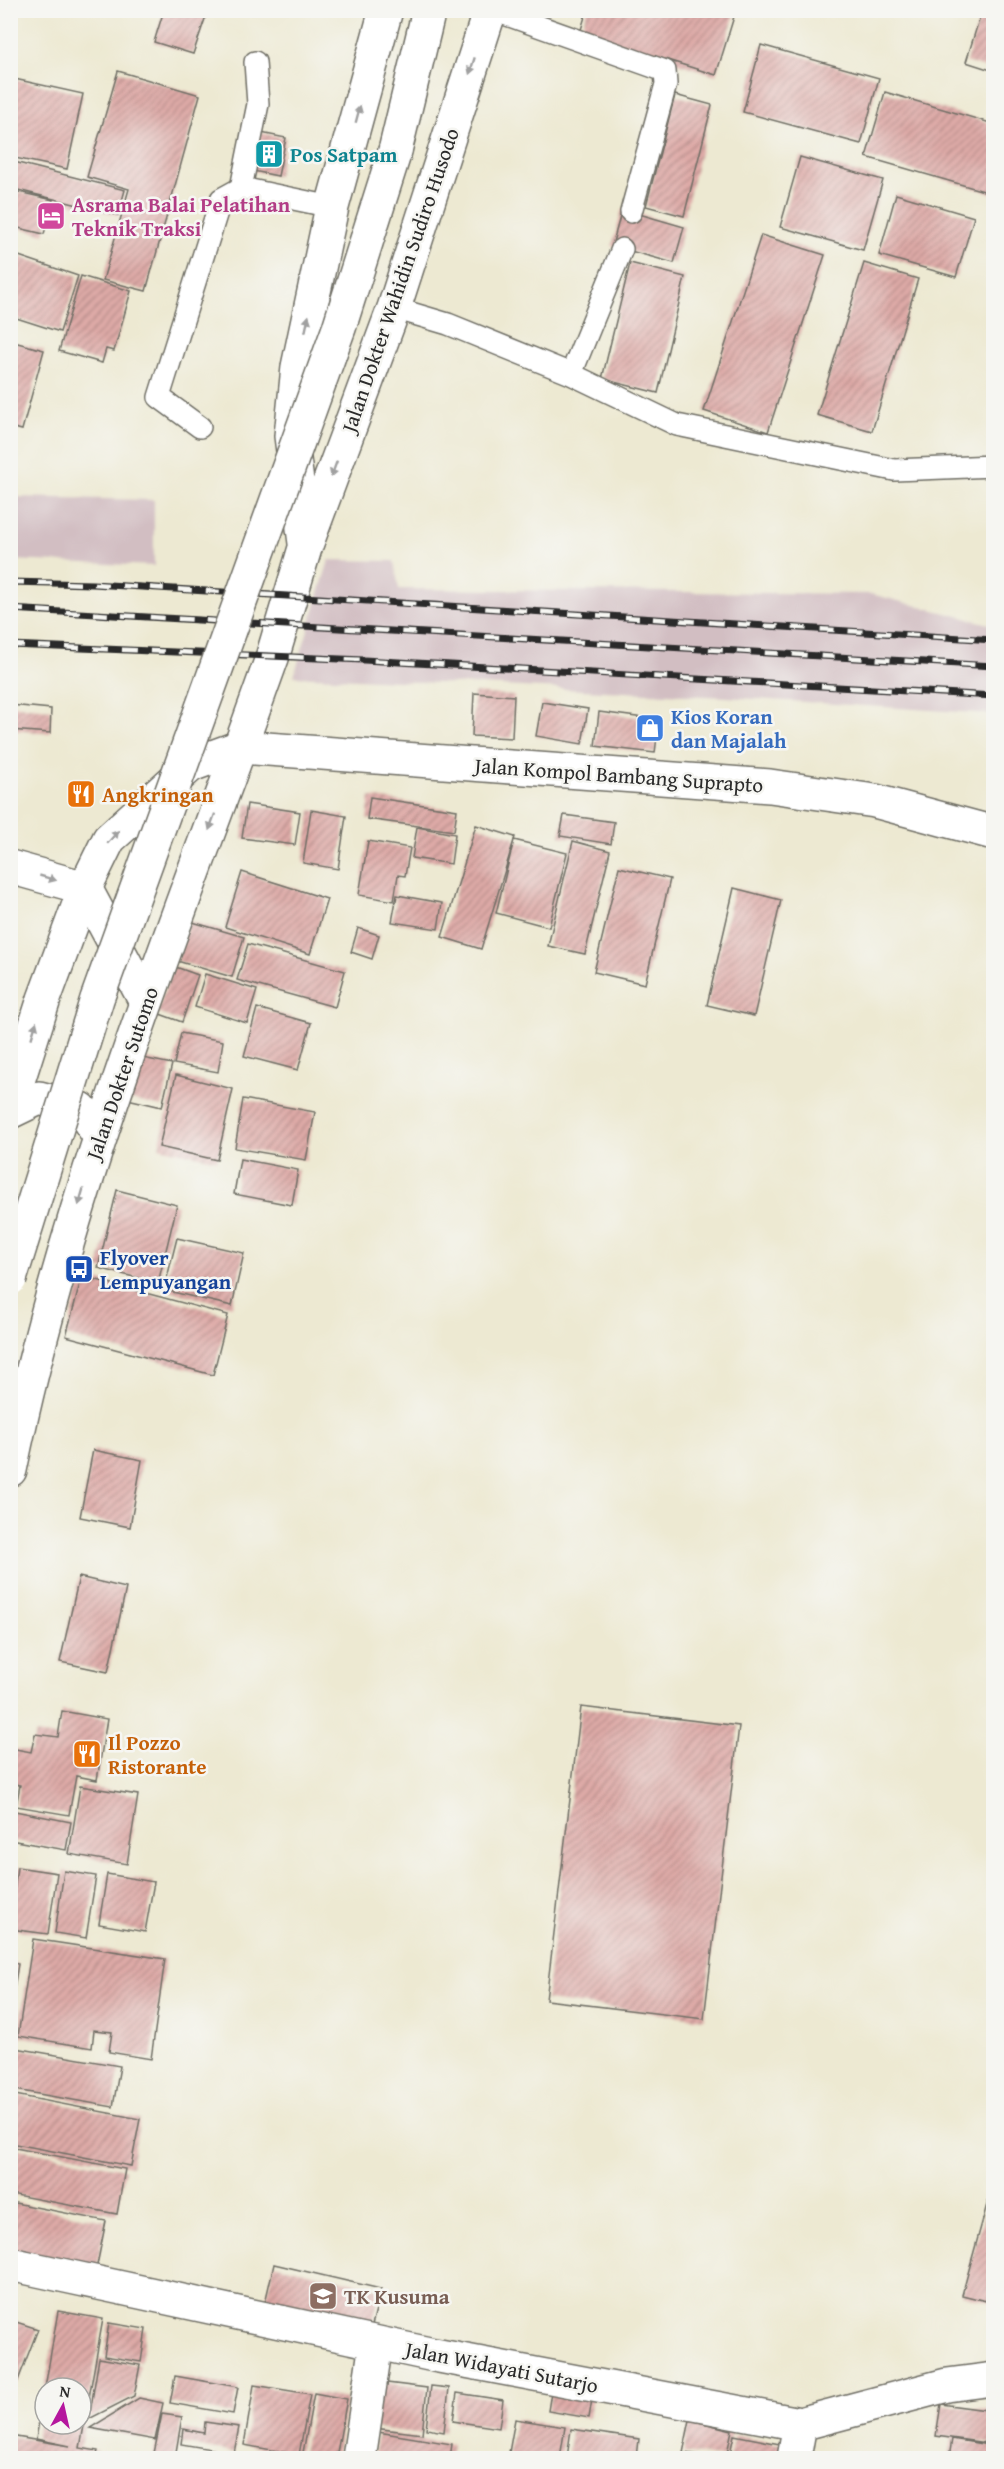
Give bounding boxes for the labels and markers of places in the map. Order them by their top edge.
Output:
building icon: Pos Satpam [253,138,285,170]
place label: Pos Satpam [290,139,397,170]
place label: Asrama Balai Pelatihan Teknik Traksi [72,189,291,244]
hotel icon: Asrama Balai Pelatihan Teknik Traksi [35,200,67,232]
place label: Kios Koran dan Majalah [671,701,787,756]
shop icon: Kios Koran dan Majalah [634,712,666,744]
restaurant icon: Angkringan [65,778,97,810]
place label: Angkringan [102,779,214,810]
place label: Flyover Lempuyangan [100,1242,232,1297]
bus stop icon: Flyover Lempuyangan [63,1253,95,1285]
place label: Il Pozzo Ristorante [108,1727,207,1782]
restaurant icon: Il Pozzo Ristorante [71,1738,103,1770]
school or university icon: TK Kusuma [307,2280,339,2312]
place label: TK Kusuma [344,2281,450,2312]

